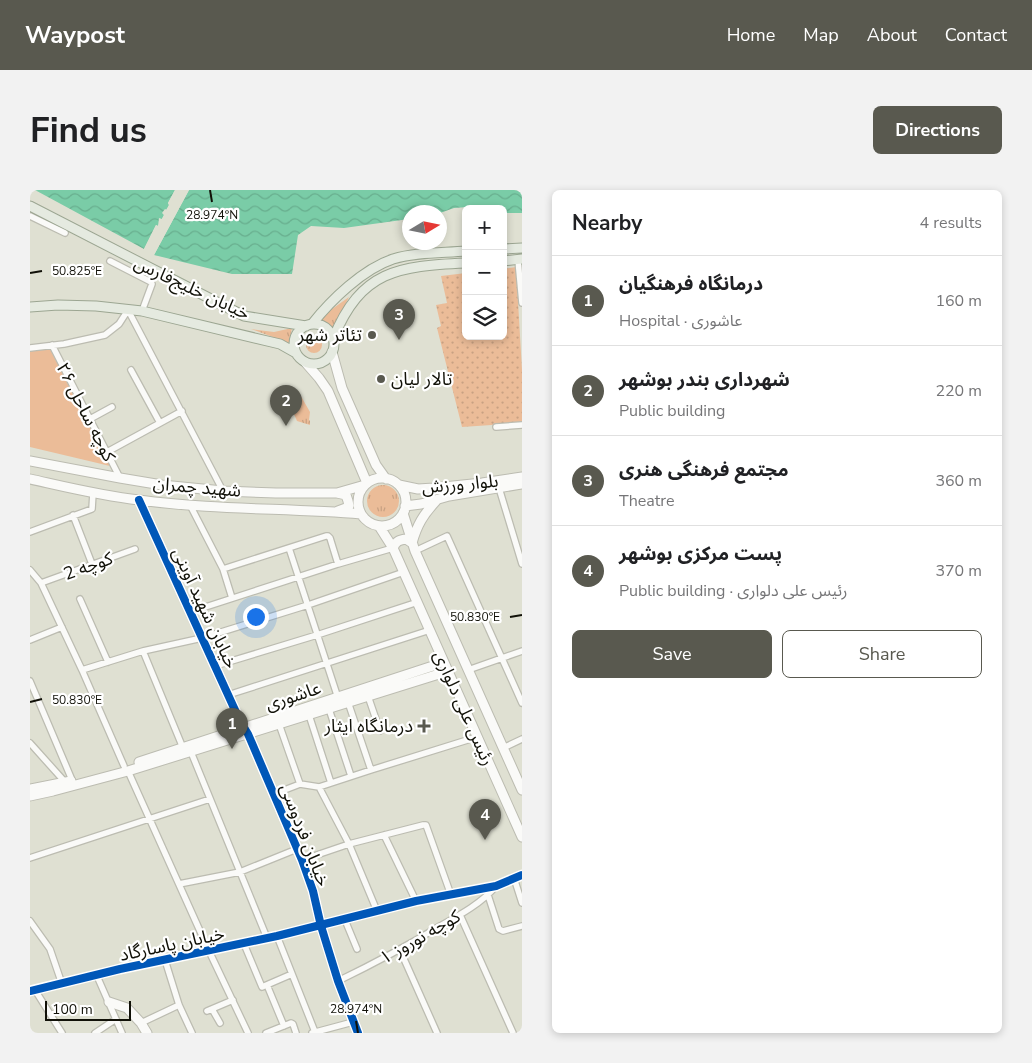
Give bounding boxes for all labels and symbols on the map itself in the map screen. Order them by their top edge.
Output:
north arrow [402,205,447,250]
text: 28.974°N [186,207,238,223]
street label: خیابان خلیج‌فارس [130,251,254,326]
text: 50.825°E [52,263,102,279]
pin: 3 [383,299,415,340]
place label: تئاتر شهر [297,323,362,347]
marker: تئاتر شهر [366,329,378,341]
street label: کوچه ساحل ۲۶ [51,358,122,466]
place label: تالار لیان [391,367,452,391]
marker: تالار لیان [375,373,387,385]
pin: 2 [270,385,302,426]
street label: بلوار ورزش [421,469,499,499]
street label: شهید چمران [152,471,242,503]
street label: خیابان شهید آوینی [166,544,244,672]
street label: کوچه 2 [60,546,116,586]
your location [243,604,269,630]
text: 50.830°E [450,609,500,625]
street label: رئیس علی دلواری [428,647,500,769]
street label: عاشوری [262,676,324,716]
text: 50.830°E [52,692,102,708]
pin: 1 [216,708,248,749]
place label: درمانگاه ایثار [323,714,413,738]
marker: درمانگاه ایثار [417,719,431,733]
street label: خیابان فردوسی [274,780,336,890]
pin: 4 [469,799,501,840]
street label: کوچه نوروز ۱ [375,904,465,970]
street label: خیابان پاسارگاد [117,921,227,967]
scale bar [45,998,131,1021]
text: 28.974°N [330,1001,382,1017]

